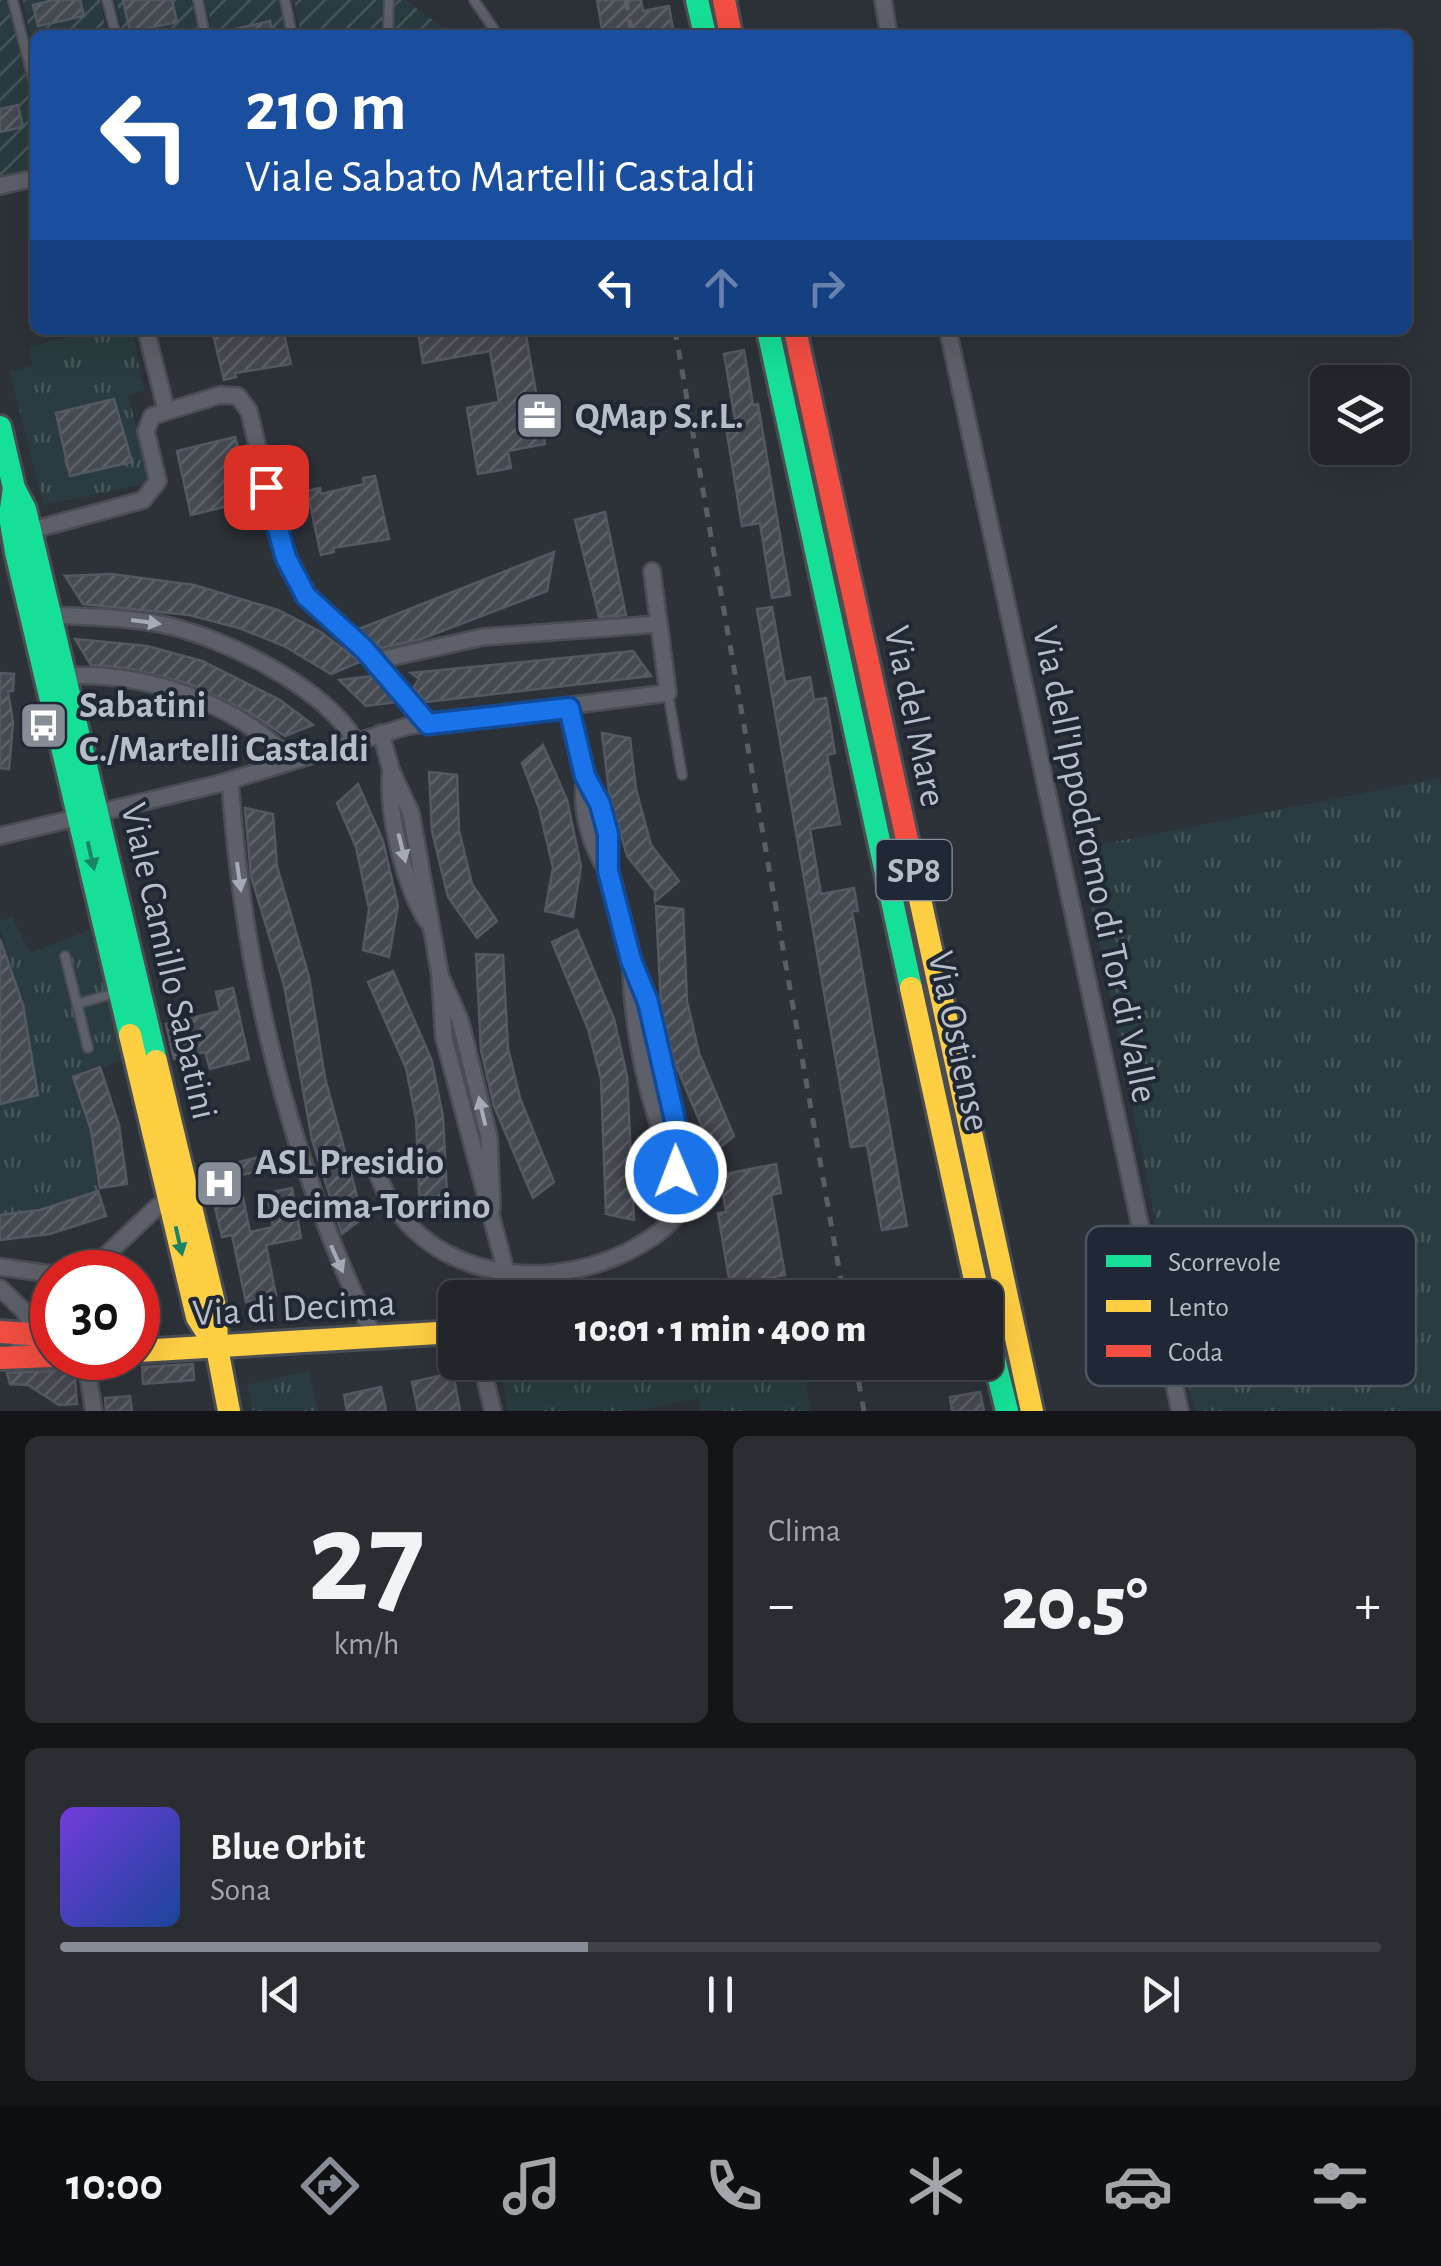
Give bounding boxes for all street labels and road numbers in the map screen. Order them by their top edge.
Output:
street label: Via del Mare [876,623,952,810]
street label: Via dell'Ippodromo di Tor di Valle [1025,623,1163,1106]
street label: Viale Camillo Sabatini [113,800,223,1123]
road number: SP8 [876,840,952,900]
street label: Via Ostiense [920,948,996,1135]
street label: Via di Decima [192,1285,397,1333]

